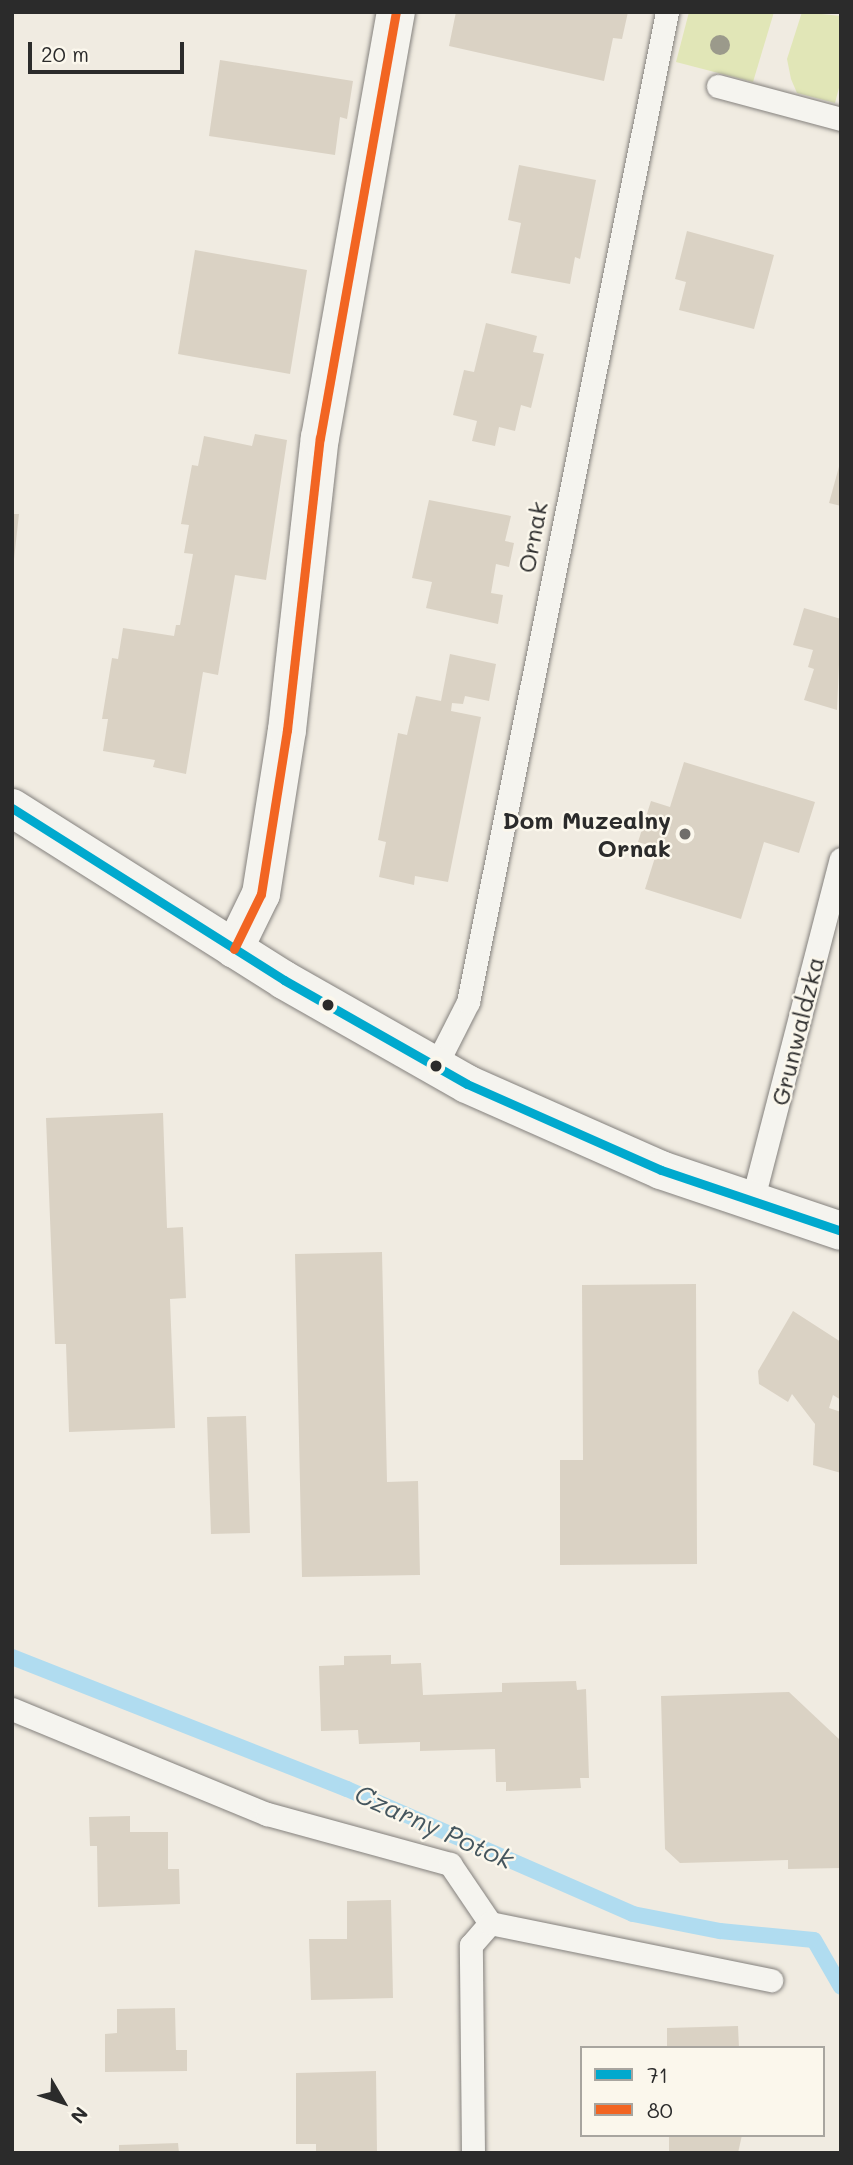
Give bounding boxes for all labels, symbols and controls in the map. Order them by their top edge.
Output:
scale bar [32,28,187,72]
text: 20 m [41,40,89,67]
street label: Ornak [511,499,553,575]
place label: Dom Muzealny Ornak [502,806,671,862]
marker: Dom Muzealny Ornak [677,826,693,842]
street label: Grunwaldzka [765,954,829,1108]
unlabelled marker [321,998,335,1012]
unlabelled marker [429,1059,443,1073]
water label: Czarny Potok [350,1778,518,1876]
legend [580,2046,825,2137]
text: 71 [647,2061,668,2088]
north arrow [28,2067,98,2137]
text: 80 [647,2096,673,2123]
text: N [65,2102,94,2129]

